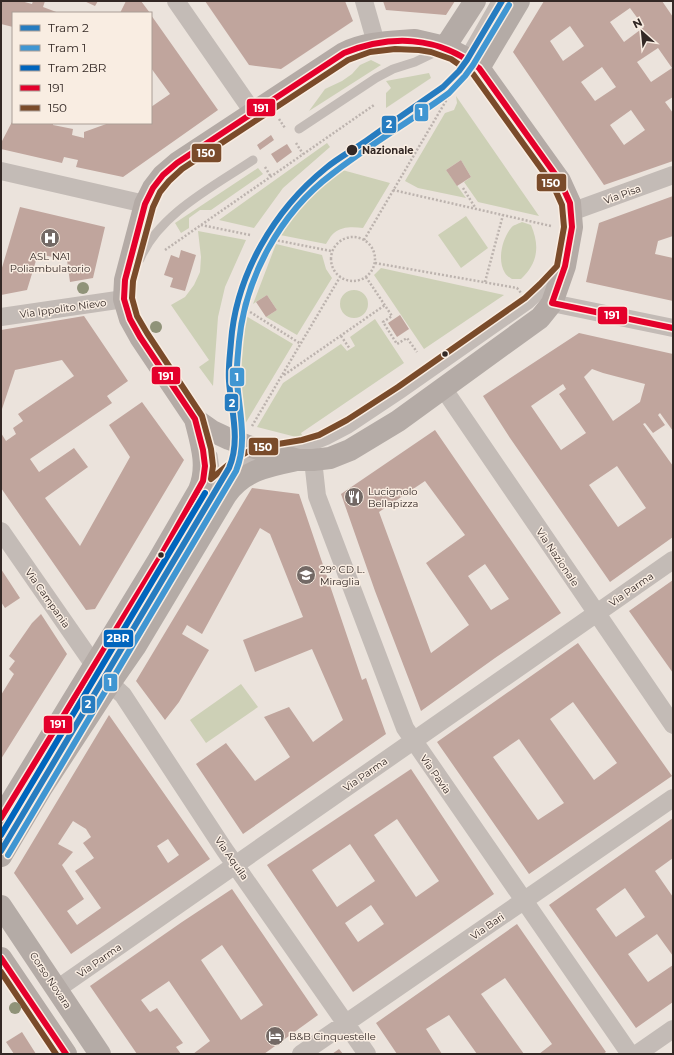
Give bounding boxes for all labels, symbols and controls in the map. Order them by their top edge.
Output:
legend [12,12,152,124]
north arrow [622,12,662,52]
text: N [630,15,645,31]
text: Tram 2 [48,20,89,35]
text: Tram 1 [48,40,86,55]
text: Tram 2BR [48,60,107,75]
text: 191 [48,80,64,95]
line badge: 191 [246,98,276,117]
text: 150 [48,100,67,115]
text: 191 [253,101,269,115]
line badge: 1 [414,103,429,122]
text: 1 [419,105,423,119]
line badge: 2 [381,115,397,134]
text: 2 [386,117,393,131]
line badge: 150 [191,143,222,163]
marker: Nazionale [345,143,359,157]
place label: Nazionale [362,144,414,157]
text: 150 [197,146,216,160]
line badge: 150 [536,173,567,192]
text: 150 [542,176,561,190]
street label: Via Pisa [602,182,643,207]
hospital icon: ASL NA1 Poliambulatorio [39,227,61,249]
place label: ASL NA1 Poliambulatorio [10,250,90,275]
street label: Via Ippolito Nievo [19,296,107,321]
line badge: 191 [597,306,628,325]
text: 191 [604,308,620,322]
unlabelled marker [440,349,450,359]
line badge: 191 [151,366,181,385]
line badge: 1 [229,367,245,387]
text: 191 [158,369,174,383]
text: 1 [235,370,239,384]
line badge: 2 [224,393,239,412]
text: 2 [229,396,236,410]
line badge: 150 [248,437,279,456]
text: 150 [254,440,273,454]
place label: Lucignolo Bellapizza [368,485,418,510]
restaurant icon: Lucignolo Bellapizza [343,486,365,508]
street label: Via Nazionale [533,526,582,589]
unlabelled marker [156,550,166,560]
place label: 29° CD L. Miraglia [320,563,365,588]
school or university icon: 29° CD L. Miraglia [295,564,317,586]
street label: Via Campania [22,566,73,630]
street label: Via Parma [607,569,656,609]
line badge: 2BR [103,629,134,648]
text: 2BR [107,631,130,645]
line badge: 1 [103,673,118,692]
text: 1 [108,675,112,689]
line badge: 2 [81,695,96,714]
text: 2 [85,697,92,711]
line badge: 191 [43,715,73,734]
text: 191 [50,717,66,731]
street label: Via Pavia [417,752,454,796]
street label: Via Parma [341,754,390,794]
street label: Via Aquila [212,834,251,882]
street label: Via Bari [468,910,507,943]
street label: Via Parma [75,940,124,980]
street label: Corso Novara [27,949,74,1011]
hotel icon: B&B Cinquestelle [264,1025,286,1047]
place label: B&B Cinquestelle [289,1030,376,1043]

